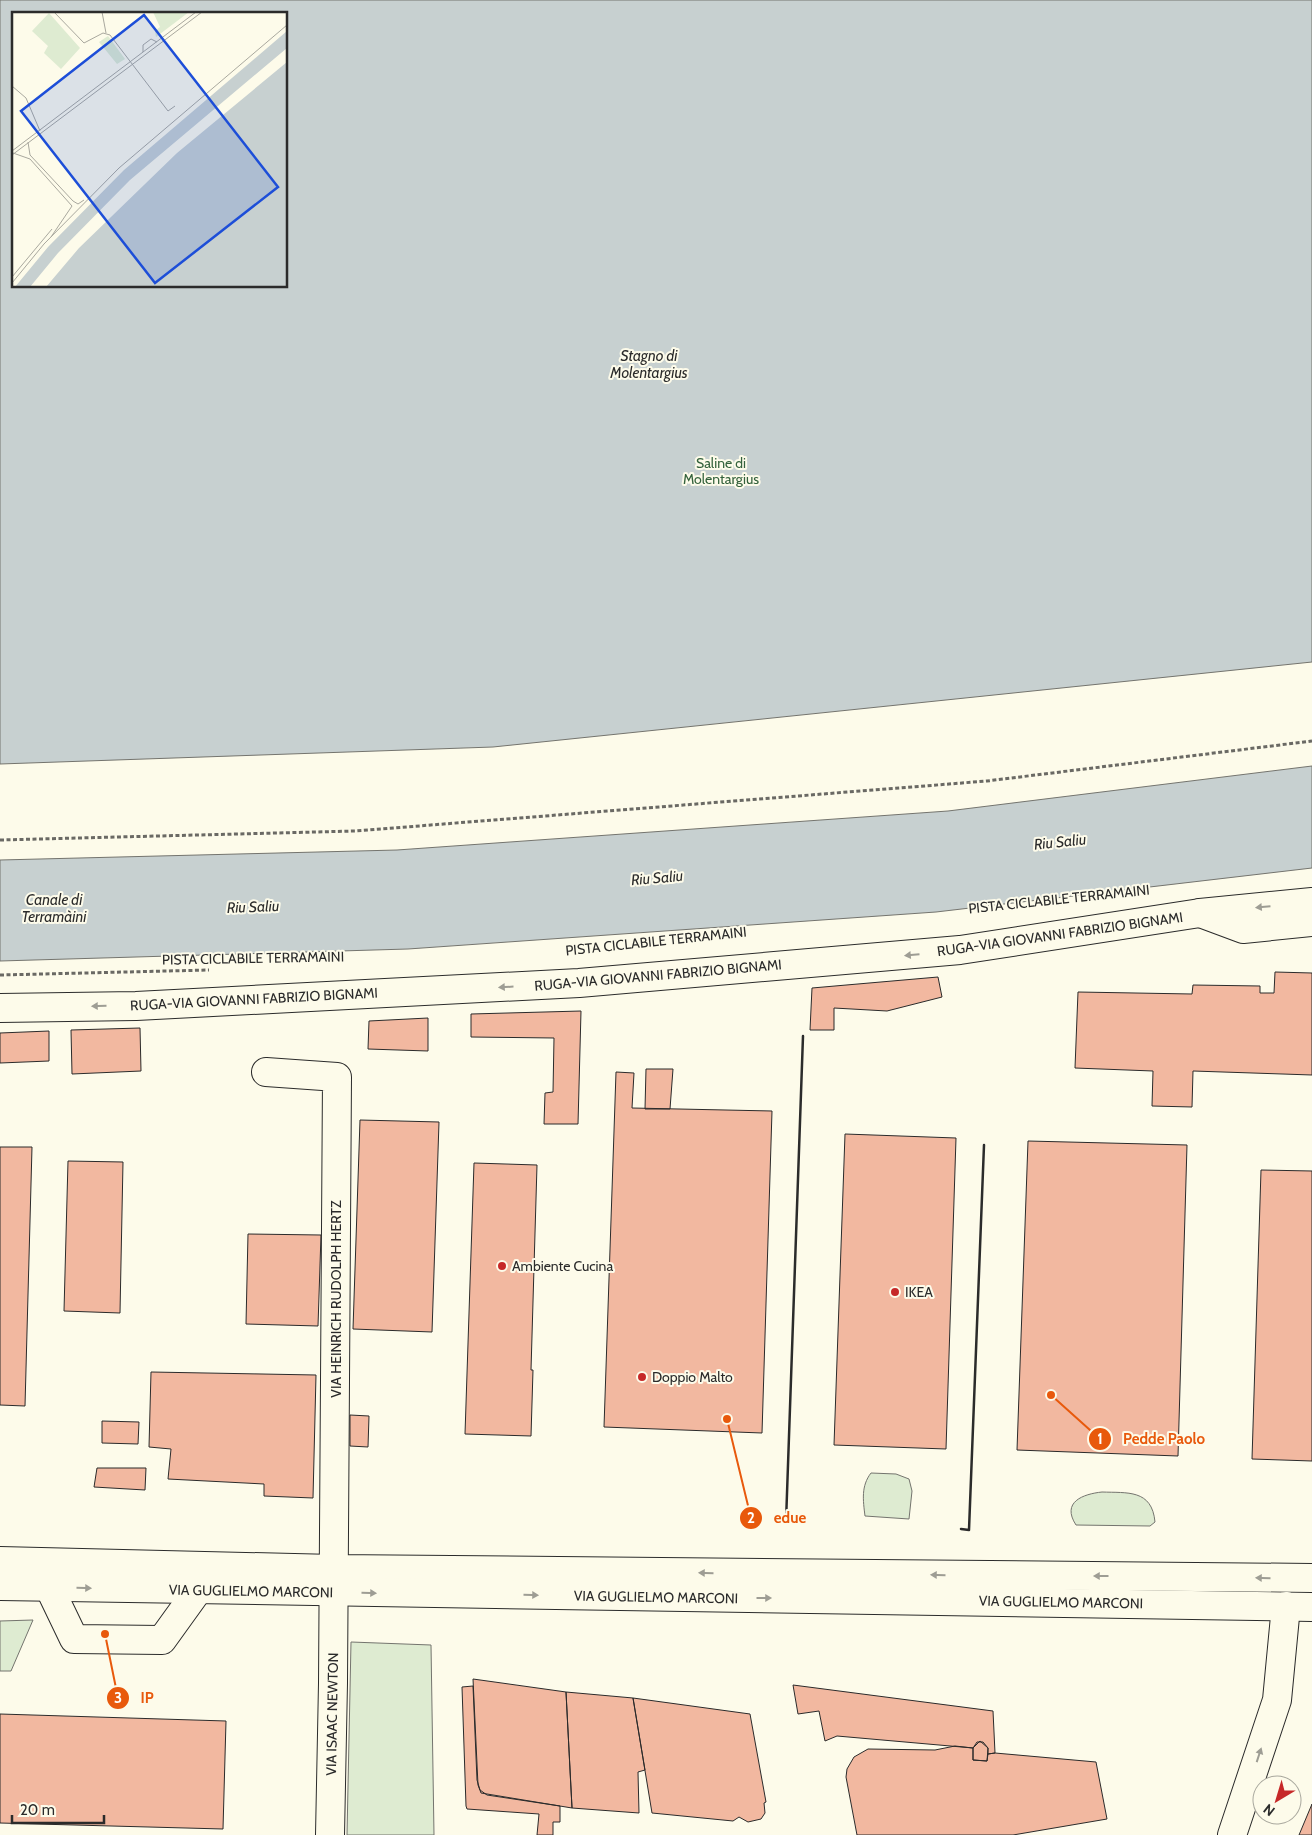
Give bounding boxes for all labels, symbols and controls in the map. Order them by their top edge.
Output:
inset map [12,12,288,288]
water label: Stagno di Molentargius [609,347,688,382]
park label: Saline di Molentargius [683,454,759,488]
water label: Riu Saliu [1033,830,1087,854]
water label: Riu Saliu [630,867,684,889]
street label: PISTA CICLABILE TERRAMAINI [967,881,1151,917]
water label: Canale di Terramàini [21,891,87,926]
water label: Riu Saliu [227,897,279,917]
one-way arrow [1255,903,1271,911]
street label: RUGA-VIA GIOVANNI FABRIZIO BIGNAMI [936,908,1184,960]
street label: PISTA CICLABILE TERRAMAINI [564,923,748,959]
street label: PISTA CICLABILE TERRAMAINI [162,947,344,969]
one-way arrow [904,951,920,959]
street label: RUGA-VIA GIOVANNI FABRIZIO BIGNAMI [534,955,782,995]
one-way arrow [497,983,513,991]
street label: RUGA-VIA GIOVANNI FABRIZIO BIGNAMI [130,984,378,1014]
one-way arrow [90,1002,106,1010]
street label: VIA HEINRICH RUDOLPH HERTZ [327,1200,345,1398]
place label: Ambiente Cucina [512,1257,613,1275]
marker: Ambiente Cucina [496,1260,508,1272]
place label: IKEA [905,1283,933,1301]
marker: IKEA [889,1286,901,1298]
place label: Doppio Malto [652,1368,733,1386]
marker: Doppio Malto [636,1371,648,1383]
callout: Pedde Paolo [1088,1424,1215,1454]
text: 1 [1097,1430,1103,1448]
text: Pedde Paolo [1123,1430,1205,1448]
callout: edue [738,1503,816,1533]
text: 2 [747,1509,755,1527]
text: edue [774,1509,806,1527]
one-way arrow [698,1569,714,1577]
one-way arrow [930,1571,946,1579]
one-way arrow [1093,1572,1109,1580]
one-way arrow [1255,1574,1271,1582]
street label: VIA GUGLIELMO MARCONI [169,1581,333,1601]
one-way arrow [76,1584,92,1592]
street label: VIA GUGLIELMO MARCONI [574,1587,738,1607]
one-way arrow [361,1589,377,1597]
one-way arrow [523,1591,539,1599]
street label: VIA GUGLIELMO MARCONI [979,1592,1143,1612]
one-way arrow [756,1594,772,1602]
street label: VIA ISAAC NEWTON [322,1652,342,1776]
callout: IP [106,1683,164,1713]
text: 3 [114,1689,122,1707]
text: IP [140,1689,154,1707]
one-way arrow [1255,1748,1263,1763]
north arrow [1252,1775,1302,1825]
scale bar [12,1792,105,1824]
text: N [1260,1800,1278,1820]
text: 20 m [20,1801,55,1819]

